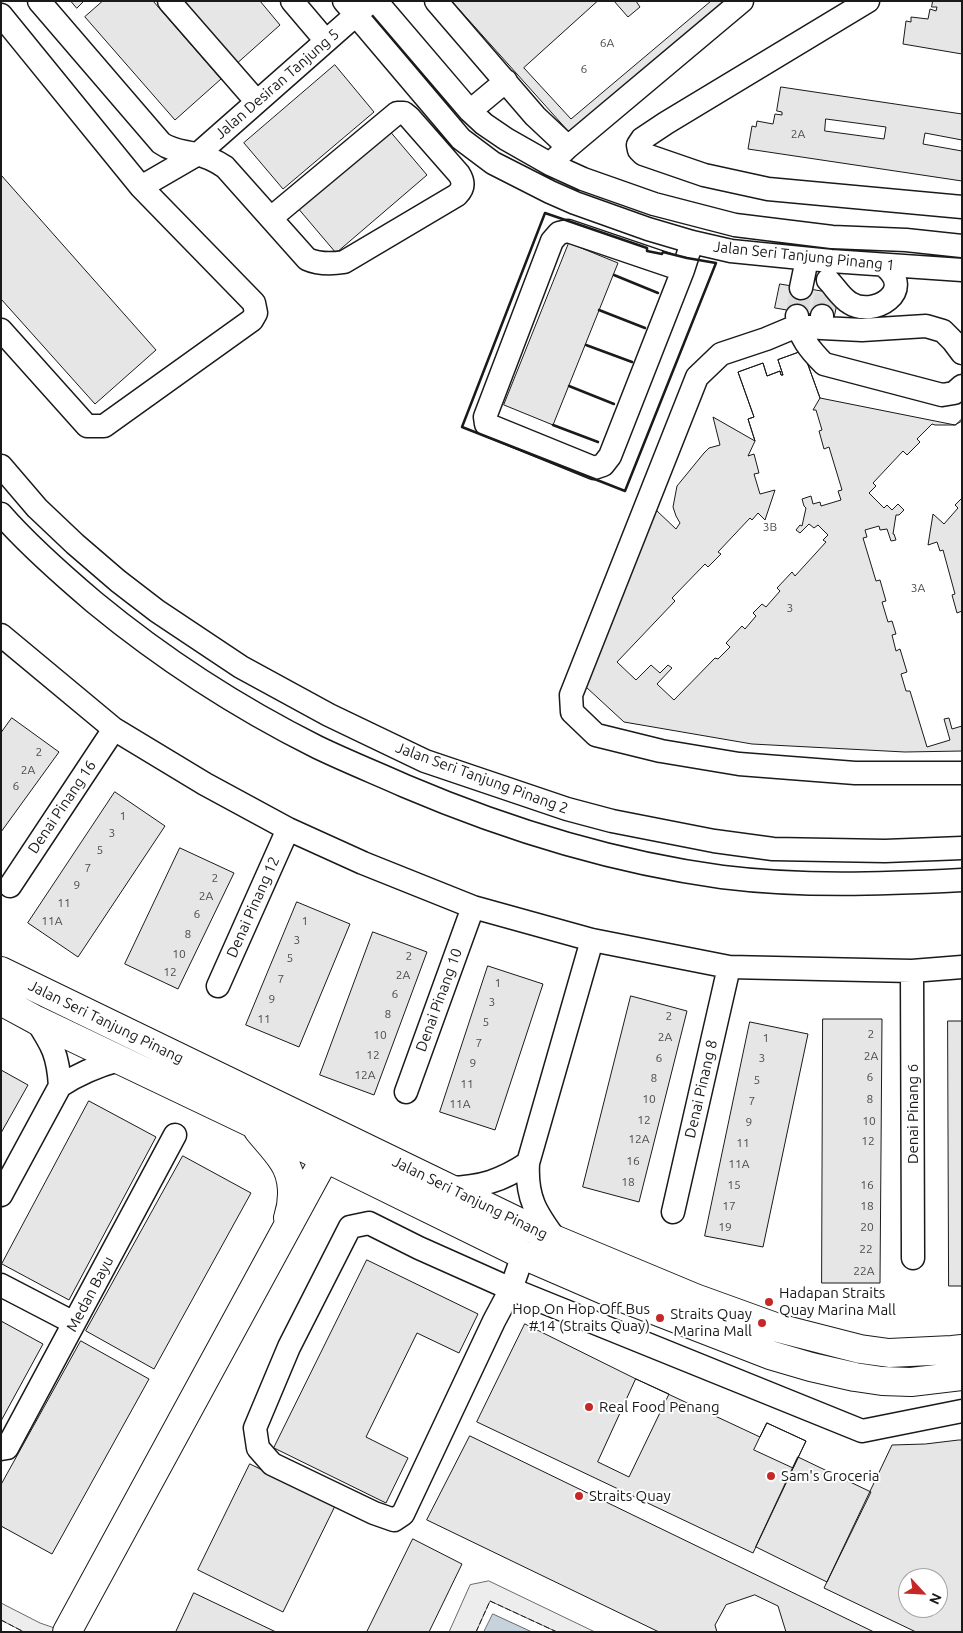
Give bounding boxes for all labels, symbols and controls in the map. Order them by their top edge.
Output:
street label: Jalan Desiran Tanjung 5 [211,25,343,143]
house number: 6A [600,36,614,50]
house number: 6 [581,62,587,76]
house number: 2A [791,127,805,141]
street label: Jalan Seri Tanjung Pinang 1 [712,238,896,274]
house number: 3B [763,520,777,534]
house number: 3A [911,581,925,595]
house number: 3 [787,601,793,615]
street label: Jalan Seri Tanjung Pinang 2 [393,738,571,818]
house number: 2 [36,745,42,759]
street label: Denai Pinang 16 [24,757,100,857]
house number: 2A [21,763,35,777]
house number: 6 [13,779,19,793]
house number: 1 [120,809,126,823]
house number: 3 [109,826,115,840]
house number: 5 [97,843,103,857]
street label: Denai Pinang 12 [223,854,283,960]
house number: 7 [85,861,91,875]
house number: 2 [212,871,218,885]
house number: 9 [74,878,80,892]
house number: 2A [199,889,213,903]
house number: 11 [57,896,71,910]
house number: 6 [194,907,200,921]
house number: 11A [41,914,63,928]
house number: 1 [302,914,308,928]
house number: 8 [185,927,191,941]
house number: 3 [294,933,300,947]
street label: Denai Pinang 10 [412,946,466,1054]
house number: 10 [172,947,186,961]
house number: 2 [406,949,412,963]
house number: 5 [287,951,293,965]
house number: 12 [163,965,177,979]
house number: 2A [396,968,410,982]
house number: 7 [278,972,284,986]
house number: 1 [495,976,501,990]
street label: Jalan Seri Tanjung Pinang [25,977,187,1067]
house number: 6 [392,987,398,1001]
house number: 9 [269,992,275,1006]
house number: 3 [489,995,495,1009]
house number: 8 [385,1007,391,1021]
house number: 2 [666,1009,672,1023]
house number: 11 [257,1012,271,1026]
house number: 5 [483,1015,489,1029]
house number: 2 [868,1027,874,1041]
house number: 10 [373,1028,387,1042]
house number: 2A [658,1030,672,1044]
house number: 1 [763,1031,769,1045]
house number: 7 [476,1036,482,1050]
street label: Denai Pinang 8 [681,1038,721,1140]
house number: 12 [366,1048,380,1062]
house number: 2A [864,1049,878,1063]
house number: 6 [656,1051,662,1065]
house number: 3 [759,1051,765,1065]
house number: 9 [470,1056,476,1070]
street label: Denai Pinang 6 [904,1064,922,1164]
house number: 12A [354,1068,376,1082]
house number: 6 [867,1070,873,1084]
house number: 8 [651,1071,657,1085]
house number: 5 [754,1073,760,1087]
house number: 11 [460,1077,474,1091]
house number: 10 [642,1092,656,1106]
house number: 8 [867,1092,873,1106]
house number: 7 [749,1094,755,1108]
house number: 11A [449,1097,471,1111]
house number: 12 [637,1113,651,1127]
house number: 10 [862,1114,876,1128]
house number: 9 [746,1115,752,1129]
house number: 12A [628,1132,650,1146]
house number: 12 [861,1134,875,1148]
house number: 11 [736,1136,750,1150]
street label: Jalan Seri Tanjung Pinang [389,1153,551,1243]
house number: 16 [626,1154,640,1168]
house number: 11A [728,1157,750,1171]
house number: 18 [621,1175,635,1189]
house number: 15 [727,1178,741,1192]
house number: 16 [860,1178,874,1192]
house number: 17 [722,1199,736,1213]
house number: 18 [860,1199,874,1213]
house number: 19 [718,1220,732,1234]
house number: 20 [860,1220,874,1234]
house number: 22 [859,1242,873,1256]
street label: Medan Bayu [63,1253,117,1335]
house number: 22A [853,1264,875,1278]
place label: Hadapan Straits Quay Marina Mall [779,1284,896,1319]
marker: Hadapan Straits Quay Marina Mall [763,1296,775,1308]
place label: Hop On Hop Off Bus #14 (Straits Quay) [512,1300,650,1335]
place label: Straits Quay Marina Mall [670,1305,752,1340]
marker: Hop On Hop Off Bus #14 (Straits Quay) [654,1312,666,1324]
marker: Straits Quay Marina Mall [756,1317,768,1329]
place label: Real Food Penang [599,1398,720,1416]
marker: Real Food Penang [583,1401,595,1413]
place label: Sam's Groceria [781,1467,880,1485]
marker: Sam's Groceria [765,1470,777,1482]
place label: Straits Quay [589,1487,671,1505]
marker: Straits Quay [573,1490,585,1502]
north arrow [898,1568,948,1618]
text: N [926,1591,945,1607]

